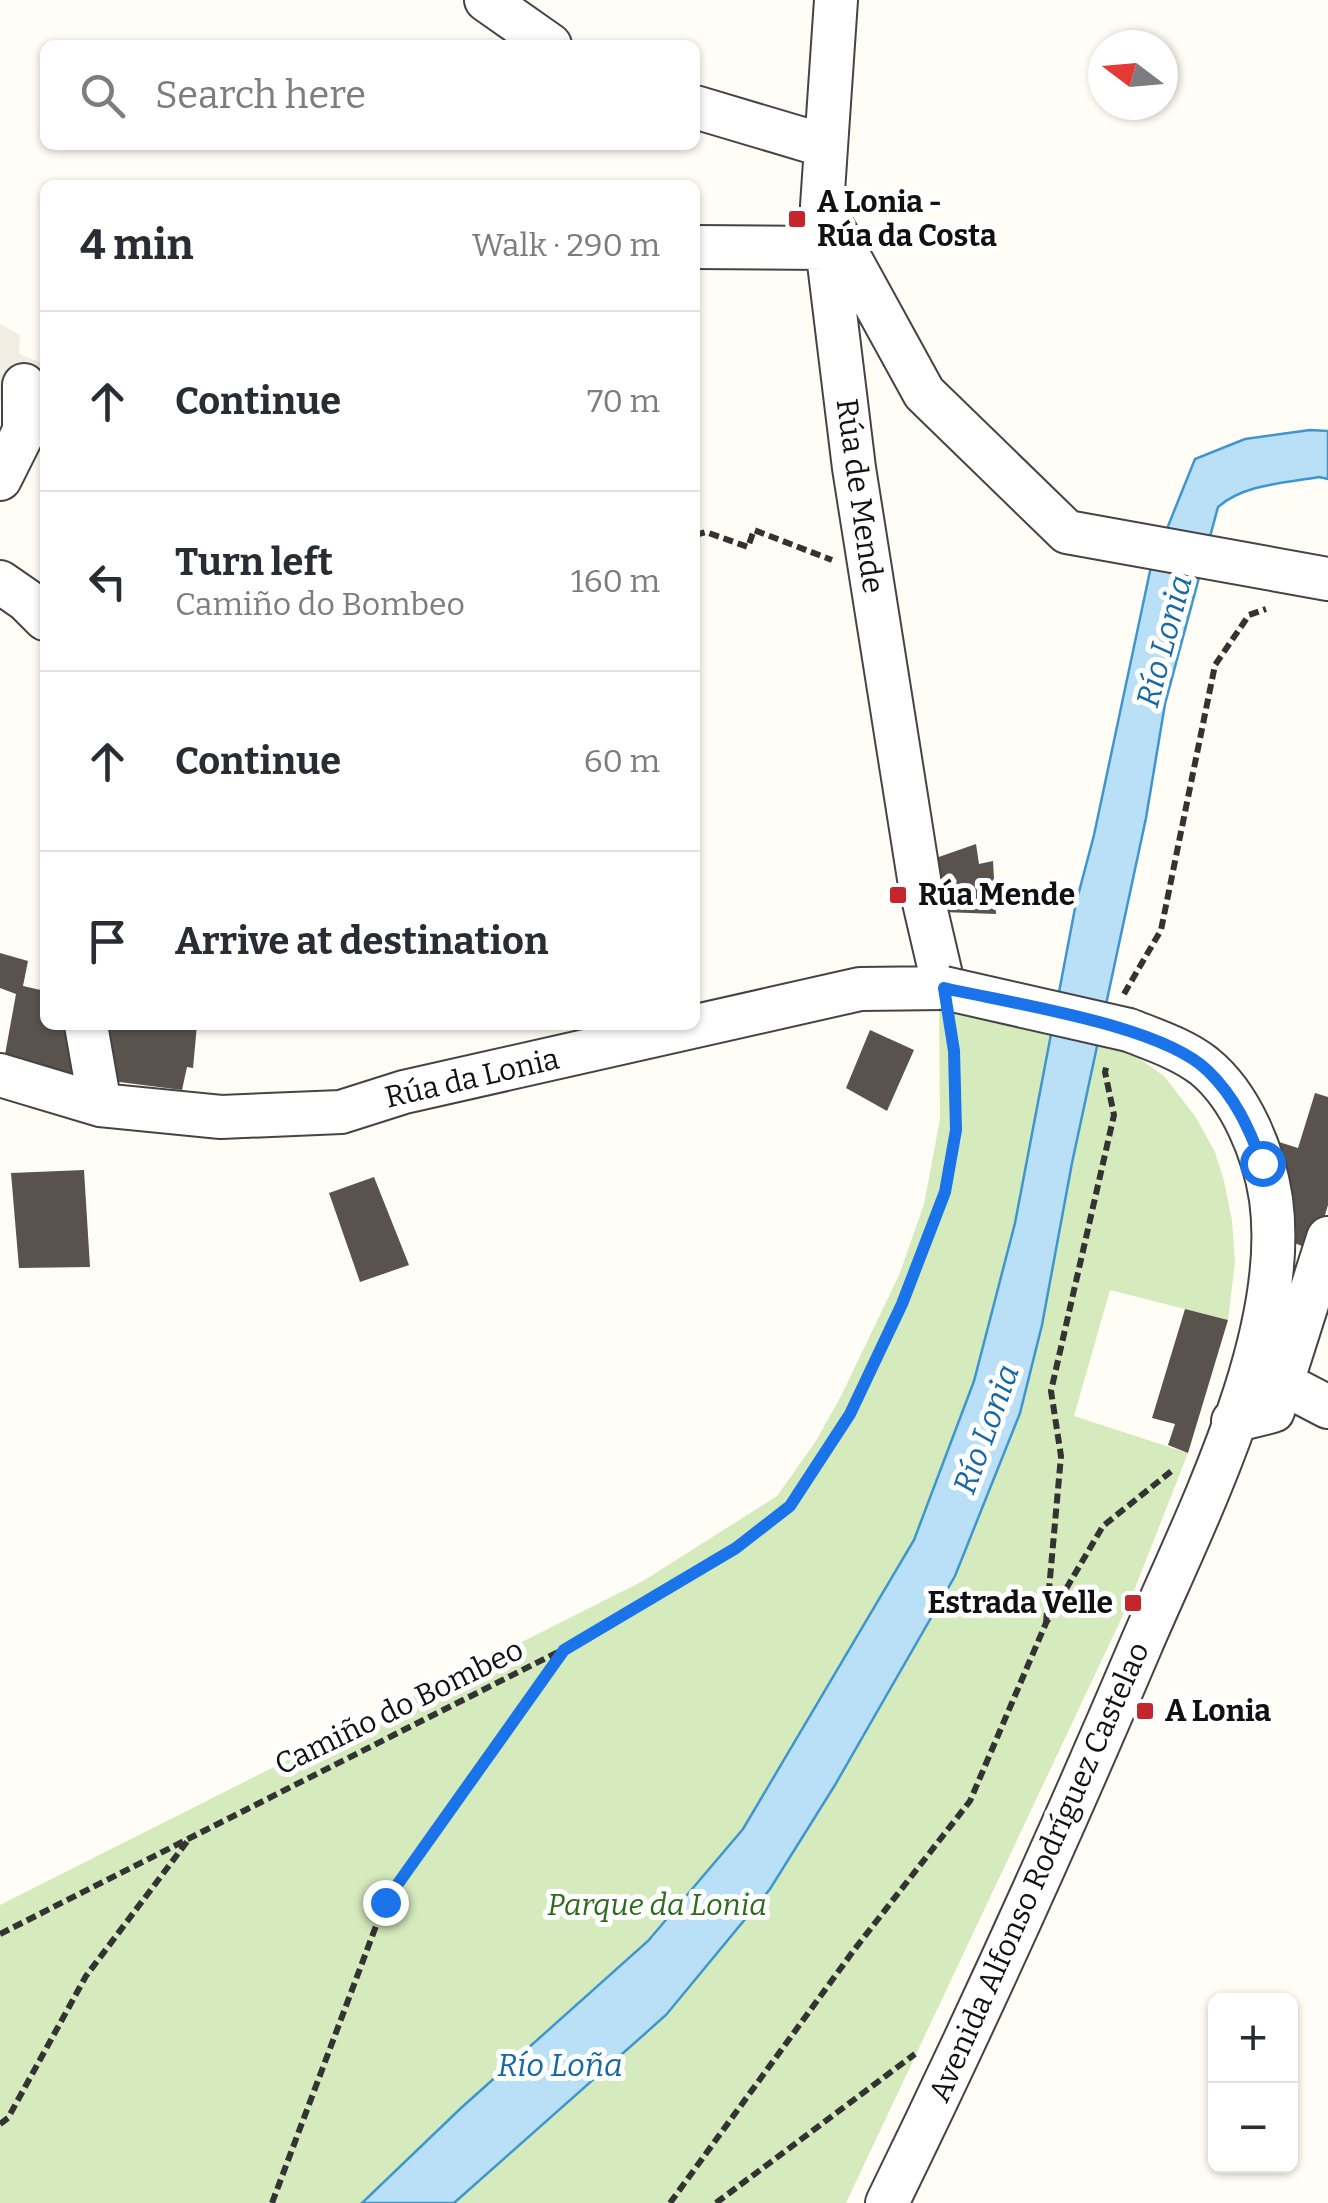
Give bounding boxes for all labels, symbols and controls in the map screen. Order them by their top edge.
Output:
north arrow [1088,30,1178,120]
search box [40,40,700,150]
icon: search [75,68,130,123]
text: Search here [155,72,366,118]
place label: A Lonia - Rúa da Costa [817,184,997,254]
marker: A Lonia - Rúa da Costa [786,208,808,230]
text: 4 min [80,220,194,270]
text: Walk · 290 m [472,226,660,264]
icon: ahead [80,374,135,429]
text: Continue [175,378,341,424]
text: 70 m [587,382,660,420]
street label: Rúa de Mende [829,396,891,596]
text: Turn left [175,539,333,585]
icon: left [80,554,135,609]
text: 160 m [571,562,660,600]
water label: Río Lonia [1128,571,1200,711]
text: Camiño do Bombeo [175,585,465,623]
icon: ahead [80,734,135,789]
text: Continue [175,738,341,784]
text: 60 m [584,742,660,780]
place label: Rúa Mende [918,877,1075,913]
marker: Rúa Mende [887,884,909,906]
icon: arrive [80,914,135,969]
text: Arrive at destination [175,918,548,964]
street label: Rúa da Lonia [382,1041,562,1115]
route start [1240,1141,1286,1187]
water label: Río Lonia [945,1359,1027,1499]
place label: Estrada Velle [928,1585,1113,1621]
marker: Estrada Velle [1122,1592,1144,1614]
street label: Camiño do Bombeo [269,1631,529,1783]
street label: Avenida Alfonso Rodríguez Castelao [921,1637,1157,2107]
place label: A Lonia [1165,1693,1271,1729]
marker: A Lonia [1134,1700,1156,1722]
route end [363,1880,409,1926]
park label: Parque da Lonia [547,1887,767,1923]
map controls [1208,1993,1298,2173]
button: + [1208,1993,1298,2083]
water label: Río Loña [497,2046,623,2084]
button: − [1208,2083,1298,2173]

